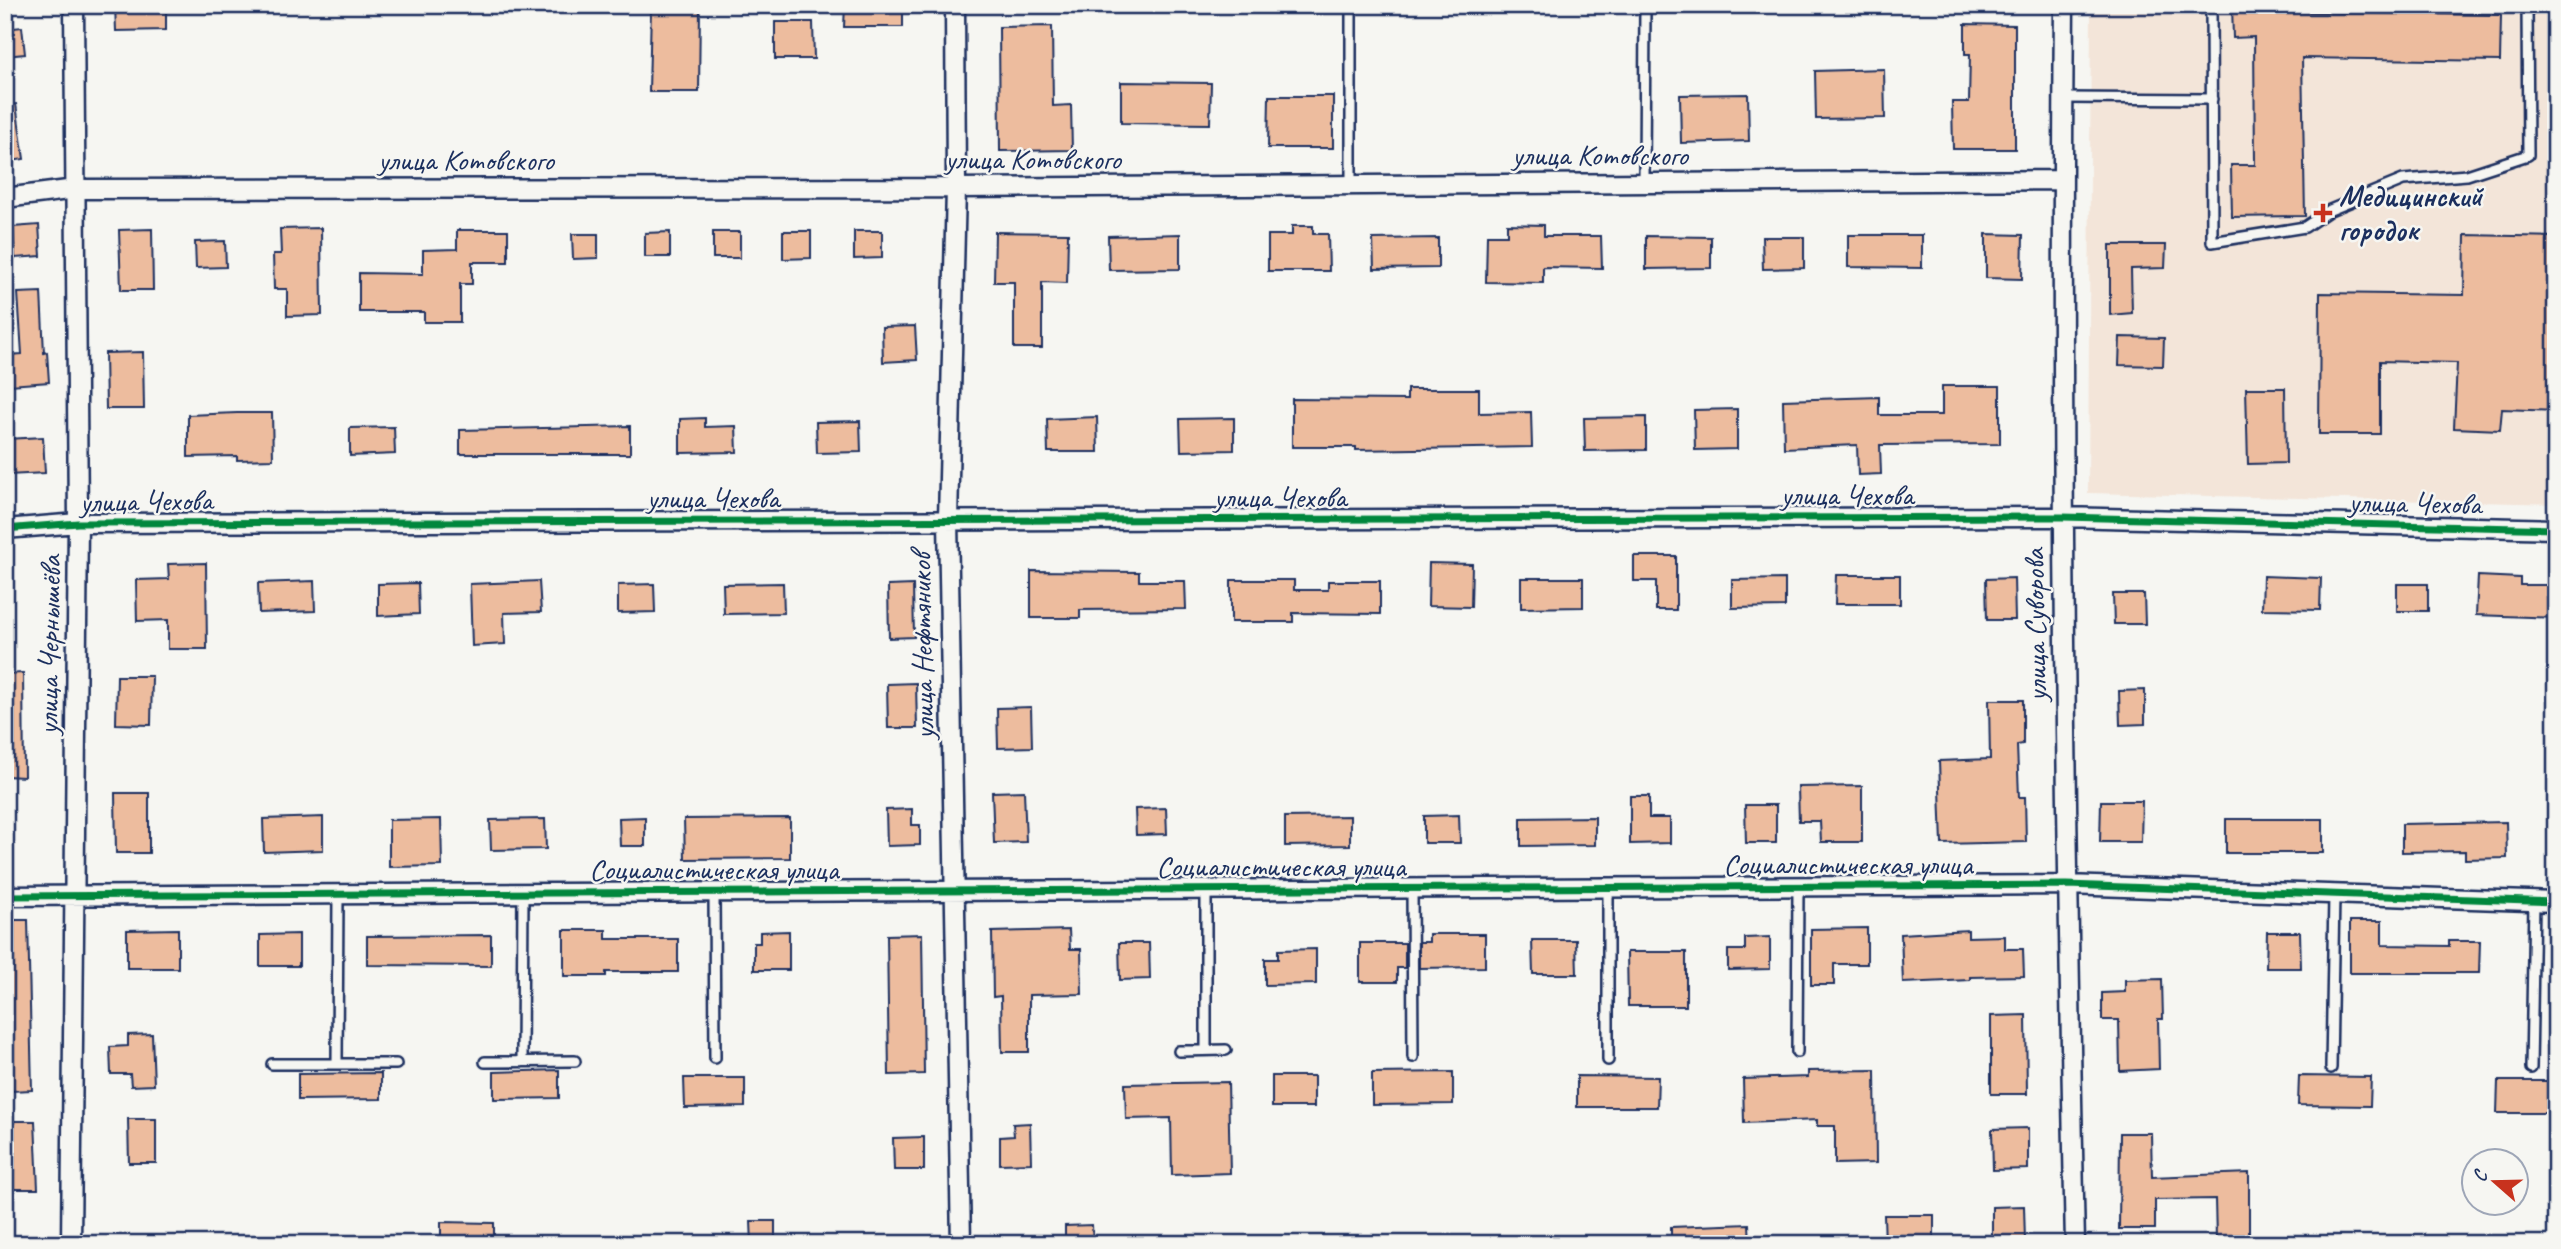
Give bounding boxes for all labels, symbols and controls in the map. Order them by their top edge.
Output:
street label: улица Котовского [1510,136,1689,174]
street label: улица Котовского [943,140,1122,178]
street label: улица Котовского [376,141,555,179]
place label: Медицинский городок [2339,177,2484,249]
marker: Медицинский городок [2313,203,2333,223]
street label: улица Чехова [1779,476,1916,514]
street label: улица Чехова [1212,478,1349,516]
street label: улица Чехова [645,479,782,517]
street label: улица Чехова [77,481,215,521]
street label: улица Чехова [2346,483,2484,523]
street label: улица Нефтяников [901,545,943,742]
street label: улица Суворова [2015,546,2055,704]
street label: улица Чернышёва [28,553,70,737]
street label: Социалистическая улица [1723,845,1975,883]
street label: Социалистическая улица [1156,847,1408,885]
street label: Социалистическая улица [589,850,841,888]
north arrow [2460,1148,2530,1218]
text: С [2467,1166,2494,1185]

